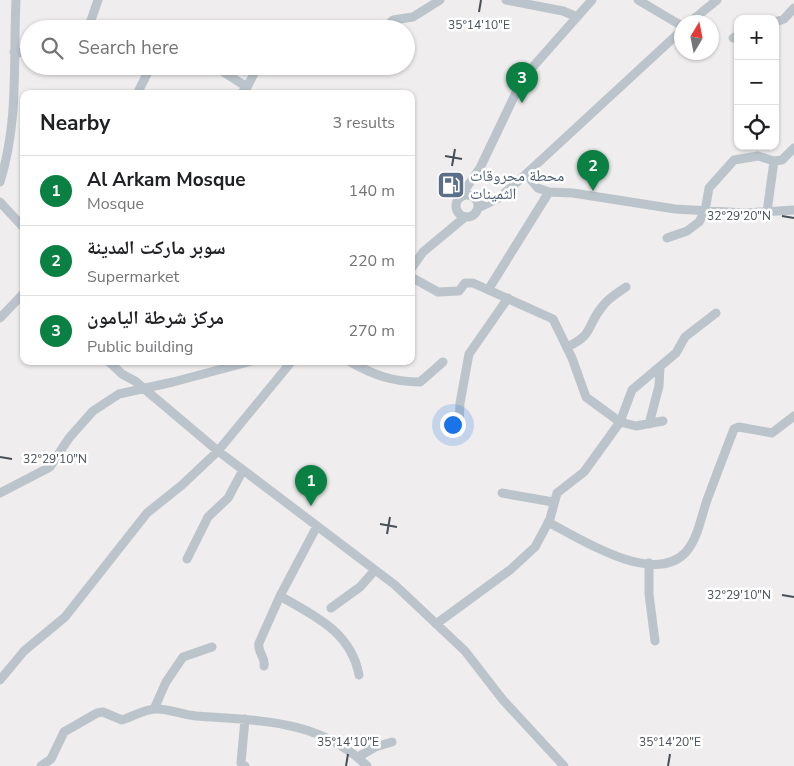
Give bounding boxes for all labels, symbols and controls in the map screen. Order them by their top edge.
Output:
north arrow [674,15,719,60]
map controls [734,15,779,150]
button: + [734,15,779,60]
text: 35°14'10"E [448,17,510,33]
search box [20,20,415,75]
icon: search [38,34,66,62]
text: Search here [78,35,179,61]
button: − [734,60,779,105]
pin: 3 [506,62,538,103]
button: locate [734,105,779,150]
text: Nearby [40,109,110,137]
text: 3 results [333,112,395,134]
pin: 2 [577,150,609,191]
place label: محطة محروقات الثمينات [470,165,564,205]
text: Al Arkam Mosque [87,167,246,193]
fuel station icon: محطة محروقات الثمينات [436,170,466,200]
text: 1 [51,180,61,202]
text: 140 m [348,180,395,202]
text: Mosque [87,193,144,215]
text: 32°29'20"N [707,208,771,224]
text: سوبر ماركت المدينة [87,235,226,261]
text: 2 [51,250,61,272]
text: 220 m [348,250,395,272]
text: Supermarket [87,266,179,288]
text: مركز شرطة اليامون [87,305,224,331]
text: 3 [51,320,61,342]
text: 270 m [348,320,395,342]
text: Public building [87,336,193,358]
your location [440,412,466,438]
text: 32°29'10"N [23,451,87,467]
pin: 1 [295,465,327,506]
text: 32°29'10"N [707,587,771,603]
text: 35°14'10"E [317,734,379,750]
text: 35°14'20"E [639,734,701,750]

